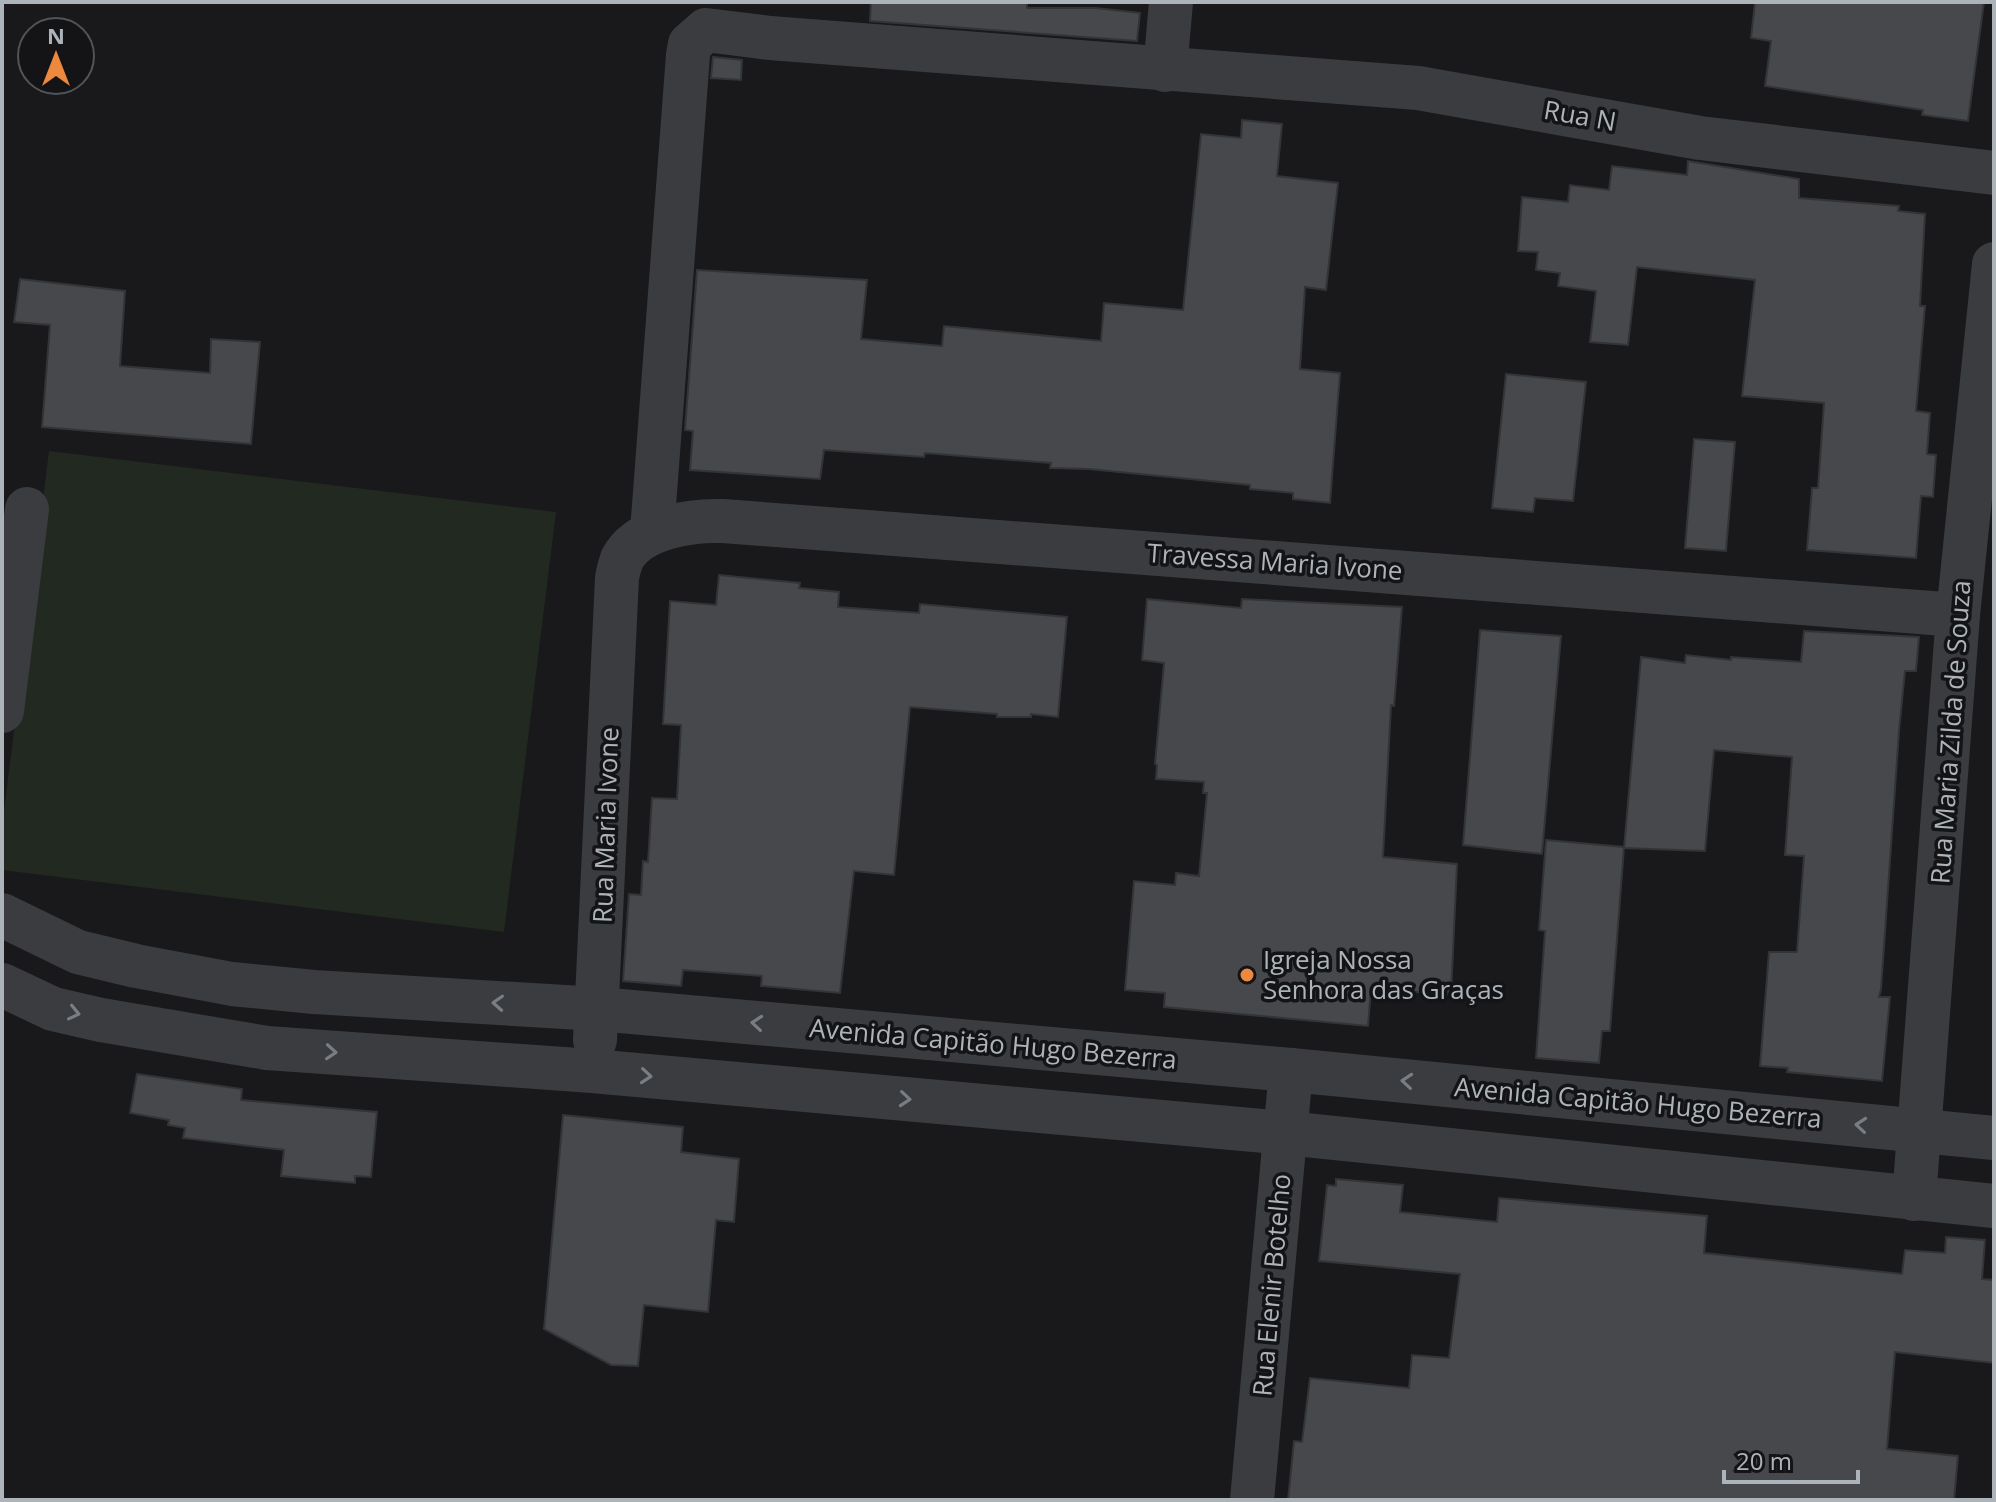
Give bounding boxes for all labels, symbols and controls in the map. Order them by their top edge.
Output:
north arrow [16,16,96,96]
text: N [47,20,65,50]
street label: Rua N [1541,91,1619,139]
street label: Travessa Maria Ivone [1146,534,1404,588]
street label: Rua Maria Zilda de Souza [1921,579,1979,885]
street label: Rua Maria Ivone [584,726,626,923]
place label: Igreja Nossa Senhora das Graças [1263,941,1504,1007]
marker: Igreja Nossa Senhora das Graças [1238,966,1256,984]
one-way arrow [491,995,504,1012]
one-way arrow [67,1004,81,1021]
street label: Avenida Capitão Hugo Bezerra [808,1009,1178,1077]
one-way arrow [750,1015,763,1032]
one-way arrow [325,1043,338,1060]
one-way arrow [640,1067,653,1084]
street label: Avenida Capitão Hugo Bezerra [1453,1068,1823,1136]
one-way arrow [1400,1073,1413,1090]
one-way arrow [899,1090,912,1107]
one-way arrow [1854,1116,1867,1133]
street label: Rua Elenir Botelho [1243,1172,1299,1398]
scale bar [1724,1434,1858,1484]
text: 20 m [1736,1444,1792,1477]

